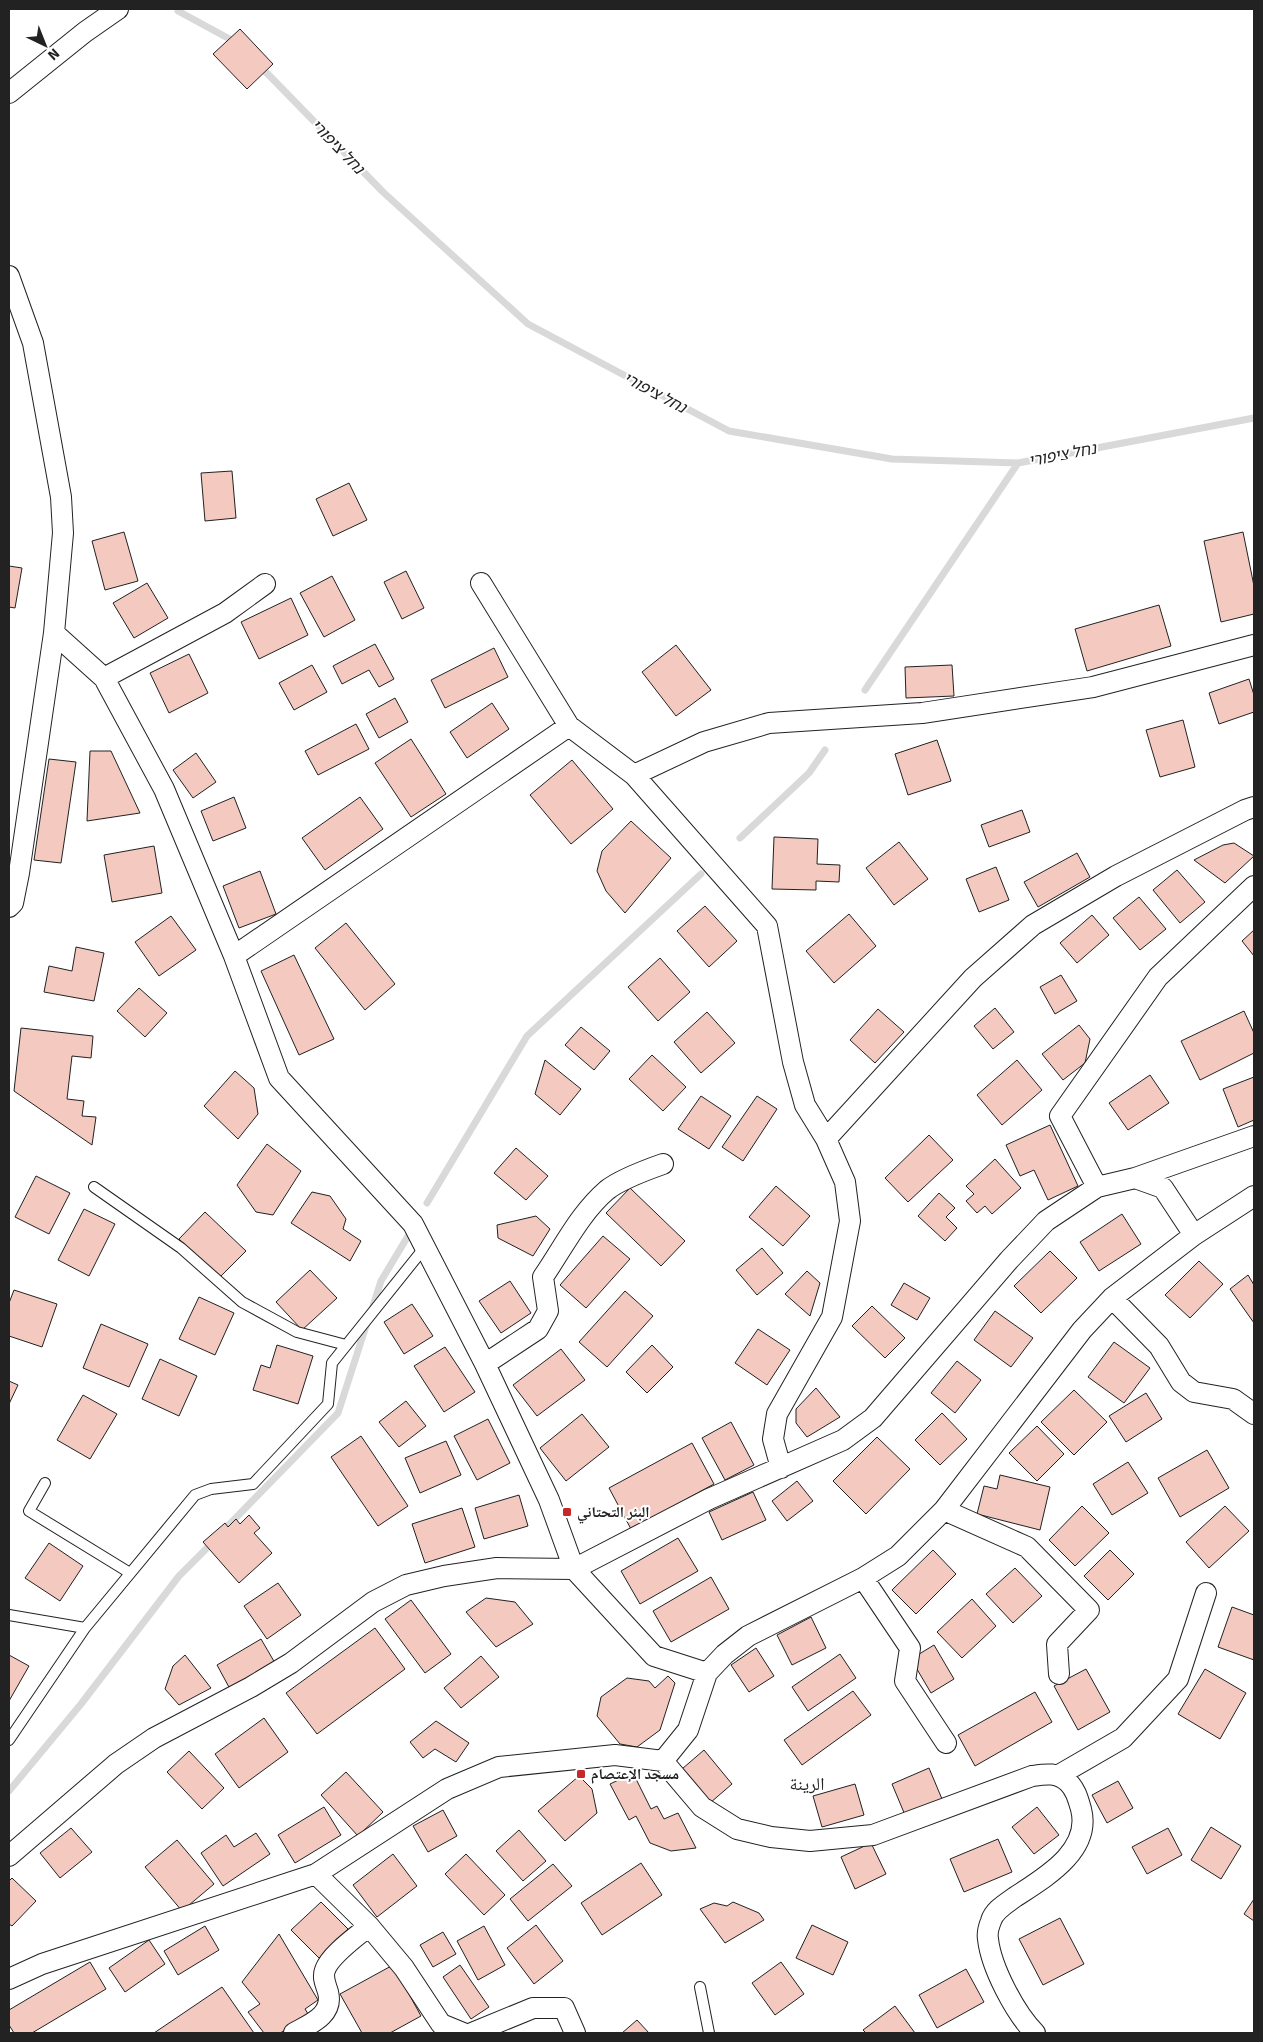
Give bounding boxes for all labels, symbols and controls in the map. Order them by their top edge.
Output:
north arrow [20,20,70,70]
text: N [44,45,63,64]
water label: נחל ציפורי [306,115,369,179]
water label: נחל ציפורי [619,368,690,418]
water label: נחל ציפורי [1027,438,1099,471]
place label: البئر التحتاني [577,1503,649,1524]
marker: البئر التحتاني [561,1506,573,1518]
place label: مسجد الإعتصام [591,1765,679,1784]
marker: مسجد الإعتصام [575,1768,587,1780]
district label: الرينة [790,1773,824,1795]

